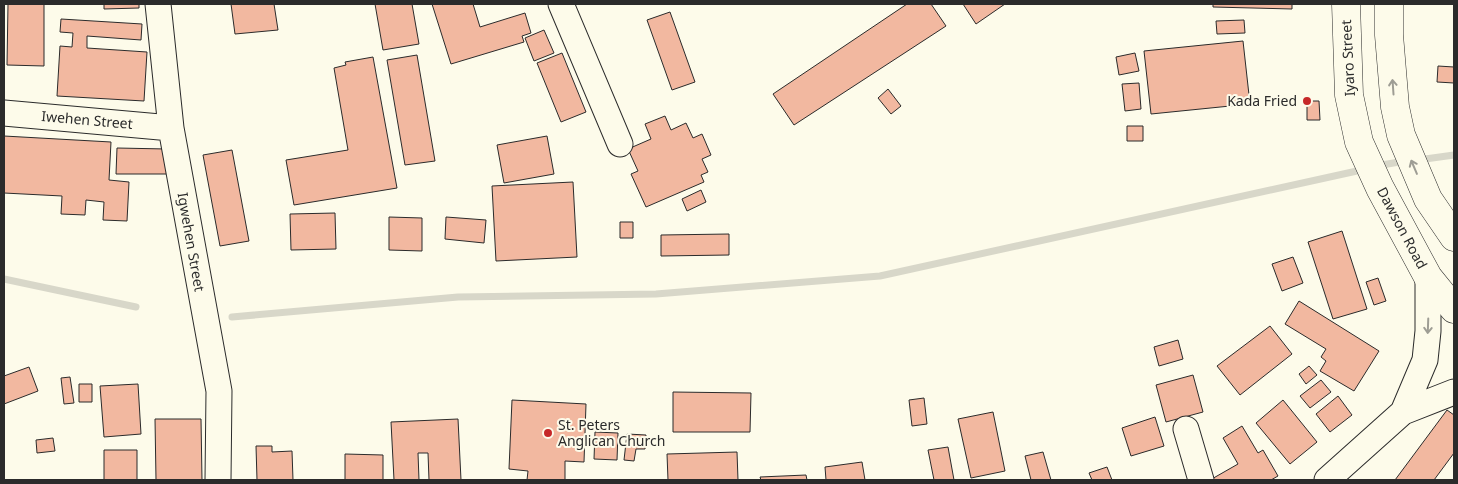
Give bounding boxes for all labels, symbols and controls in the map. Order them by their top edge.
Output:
street label: Iyaro Street [1336,19,1359,97]
one-way arrow [1389,79,1398,95]
place label: Kada Fried [1227,91,1297,110]
marker: Kada Fried [1301,95,1313,107]
street label: Iwehen Street [41,106,133,133]
one-way arrow [1409,160,1419,175]
street label: Dawson Road [1373,183,1432,272]
street label: Igwehen Street [173,191,210,293]
one-way arrow [1423,318,1433,334]
place label: St. Peters Anglican Church [558,415,665,450]
marker: St. Peters Anglican Church [542,427,554,439]

